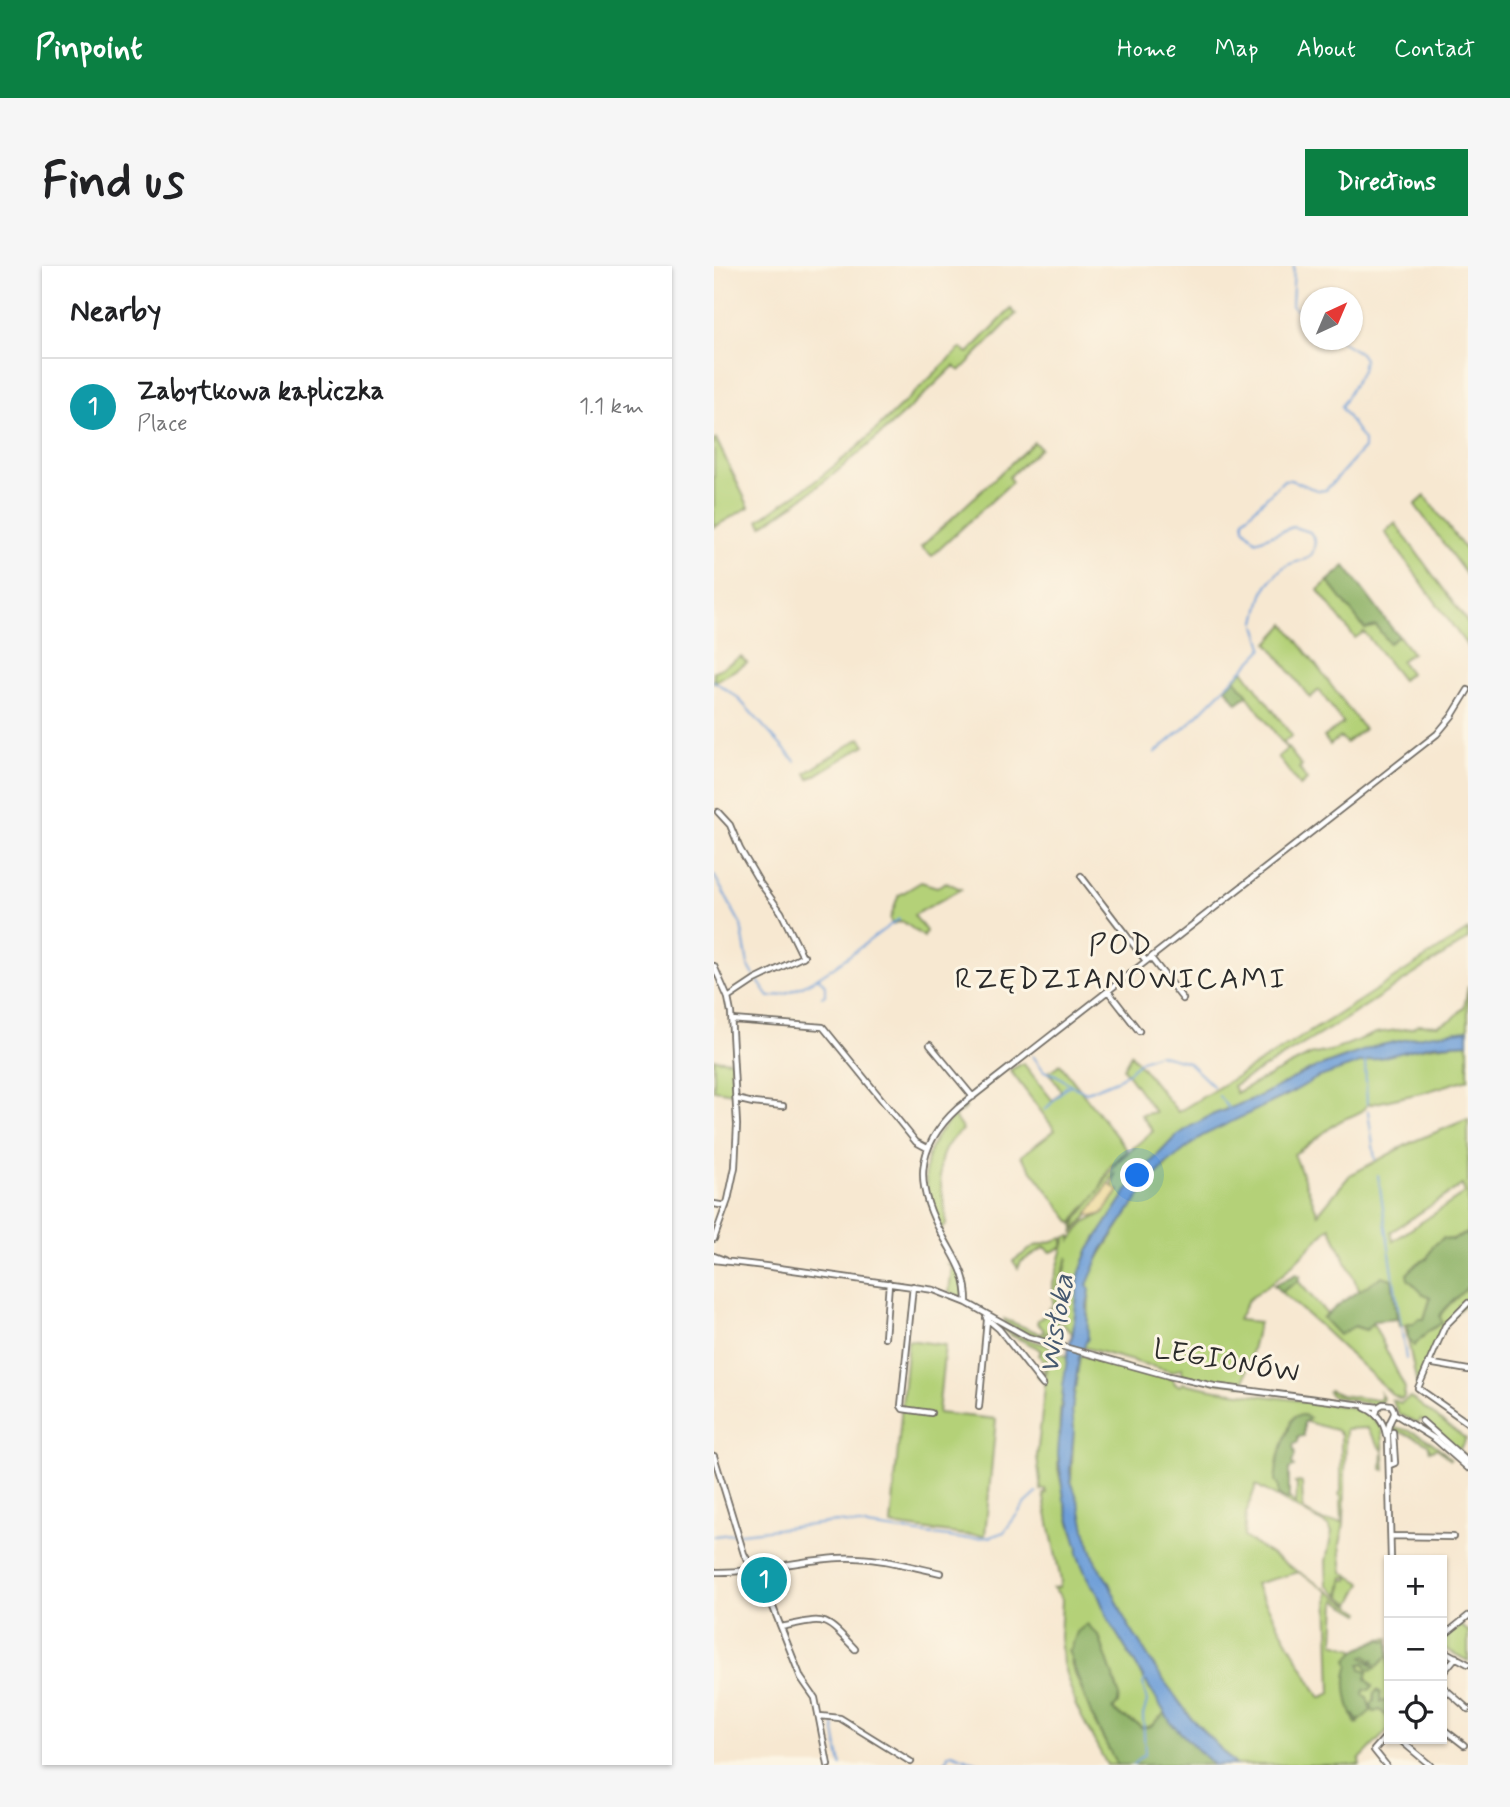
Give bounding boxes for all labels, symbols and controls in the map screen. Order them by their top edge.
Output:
text: Pinpoint [35,27,143,71]
text: Home [1117,34,1177,65]
text: Map [1215,34,1259,65]
text: About [1297,34,1356,65]
text: Contact [1394,34,1475,65]
button: Directions [1305,149,1468,216]
text: Find us [42,150,185,215]
north arrow [1300,287,1363,350]
text: Nearby [70,292,161,331]
text: Zabytkowa kapliczka [137,375,384,409]
text: 1 [88,392,98,422]
text: 1.1 km [579,392,644,422]
text: Place [137,409,188,439]
district label: POD RZĘDZIANOWICAMI [955,926,1287,999]
your location [1120,1158,1154,1192]
water label: Wisłoka [1030,1271,1084,1377]
street label: LEGIONÓW [1151,1331,1301,1393]
pin: 1 [741,1554,787,1606]
map controls [1384,1555,1447,1744]
button: + [1384,1555,1447,1618]
button: − [1384,1618,1447,1681]
button: locate [1384,1681,1447,1744]

